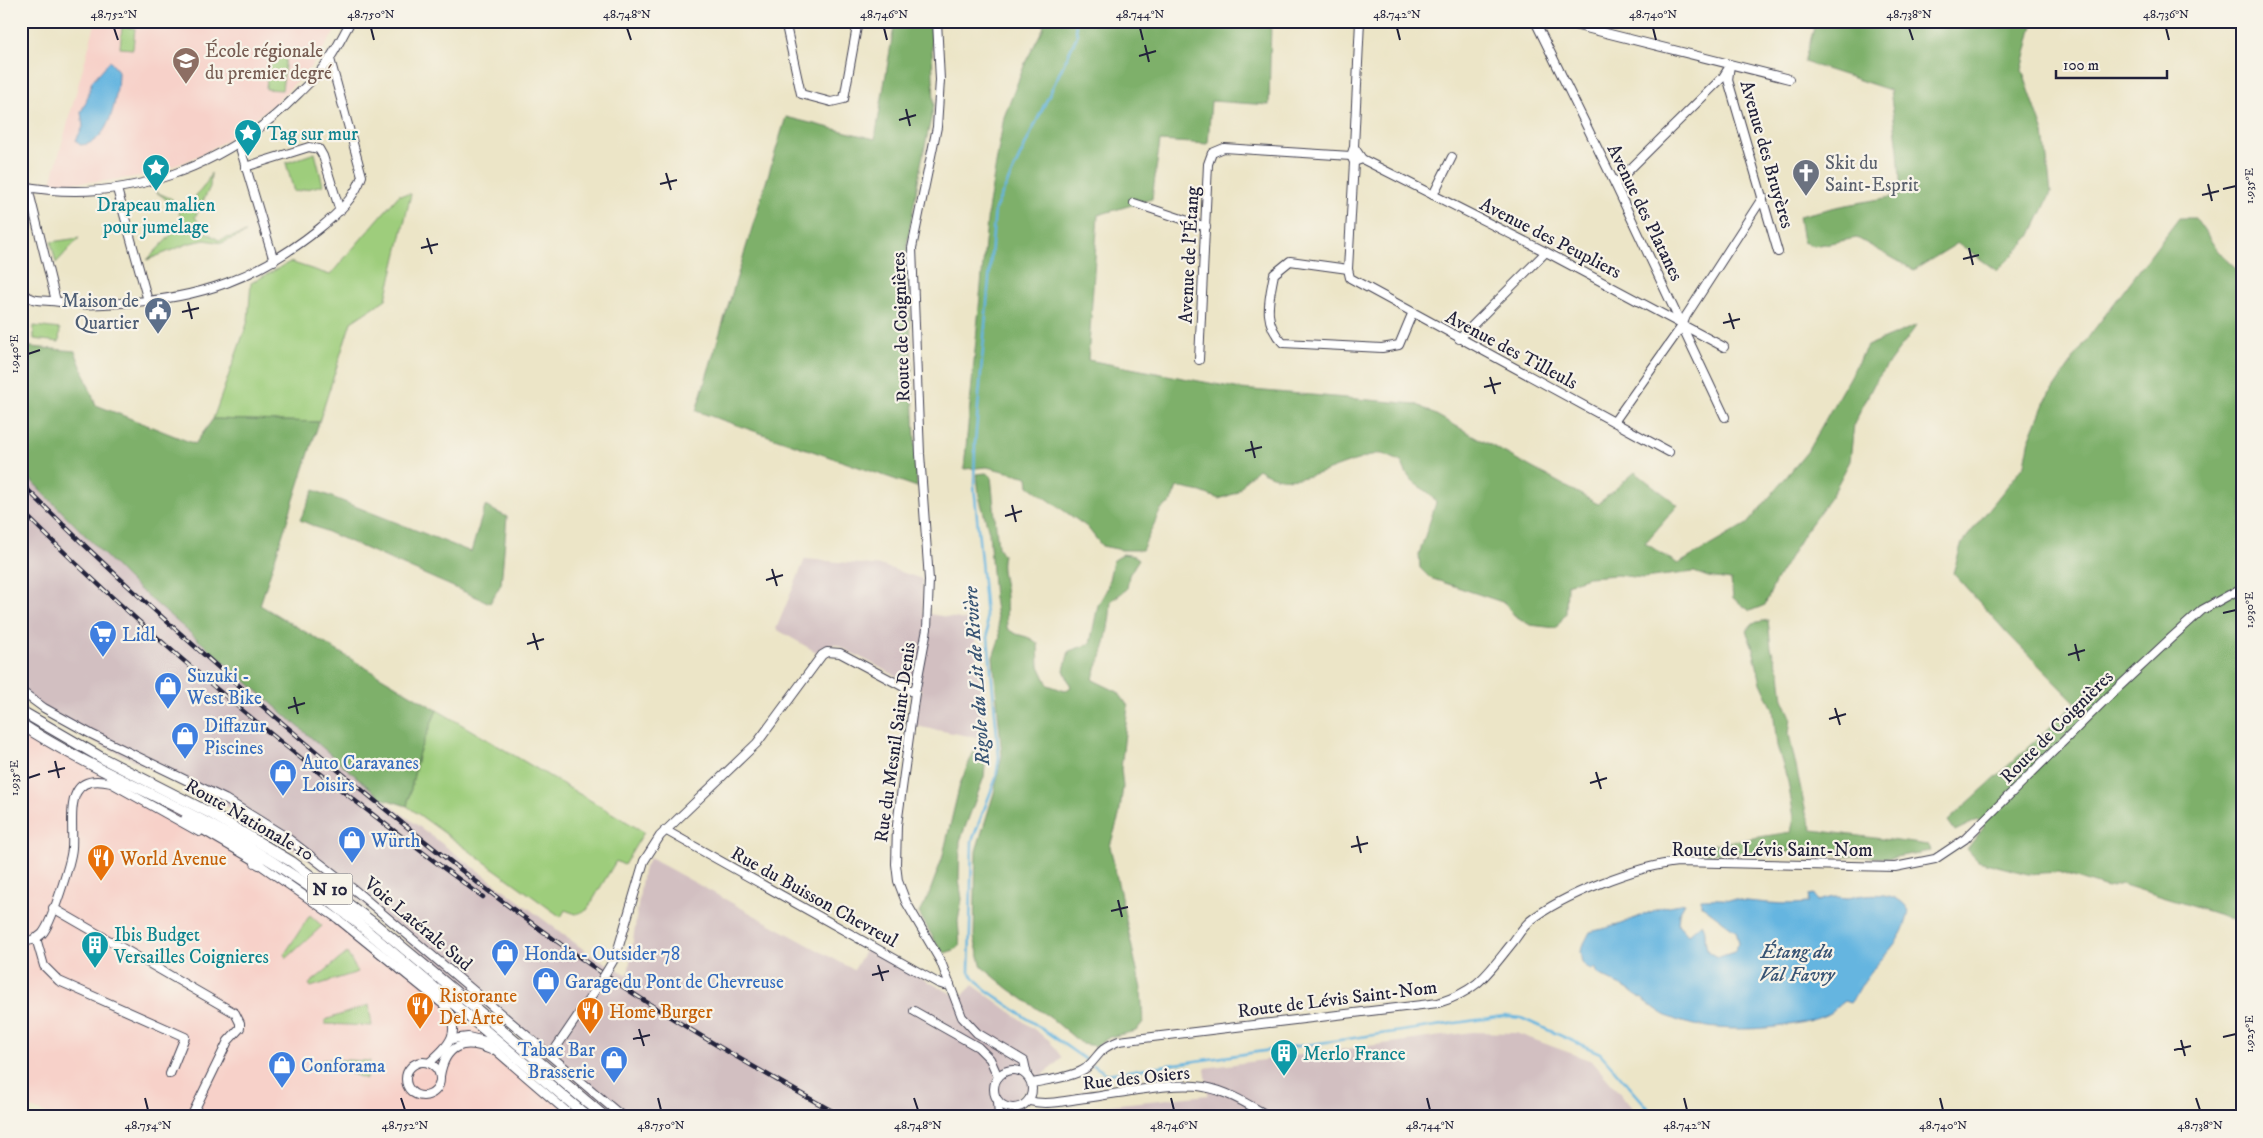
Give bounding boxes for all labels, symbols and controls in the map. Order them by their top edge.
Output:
text: 48.752°N [91,7,138,22]
text: 48.750°N [347,7,395,22]
text: 48.748°N [603,7,651,22]
text: 48.746°N [860,7,908,22]
text: 48.744°N [1116,7,1164,22]
text: 48.742°N [1373,7,1421,22]
text: 48.740°N [1629,7,1677,22]
text: 48.738°N [1886,7,1932,22]
text: 48.736°N [2143,7,2189,22]
place label: École régionale du premier degré [205,39,332,85]
school or university icon: École régionale du premier degré [171,46,201,85]
scale bar [2056,48,2167,80]
text: 100 m [2063,56,2099,75]
street label: Avenue des Bruyères [1734,78,1799,231]
place icon: Tag sur mur [233,118,263,157]
place label: Tag sur mur [267,123,358,146]
street label: Avenue des Platanes [1602,140,1688,285]
place label: Skit du Saint-Esprit [1825,152,1919,197]
place icon: Drapeau malien pour jumelage [141,153,171,192]
church icon: Skit du Saint-Esprit [1791,158,1821,197]
text: 1.935°E [2242,167,2257,204]
street label: Avenue de l'Étang [1173,185,1205,324]
street label: Avenue des Peupliers [1476,193,1625,284]
place label: Drapeau malien pour jumelage [97,194,215,239]
street label: Route de Coignières [887,251,916,403]
place label: Maison de Quartier [62,290,139,335]
public building icon: Maison de Quartier [143,296,173,335]
street label: Avenue des Tilleuls [1441,306,1581,395]
text: 1.940°E [7,334,22,373]
water label: Rigole du Lit de Rivière [959,584,996,767]
text: 1.930°E [2242,591,2257,628]
supermarket icon: Lidl [88,619,118,658]
place label: Lidl [122,624,156,647]
street label: Rue du Mesnil Saint-Denis [870,641,921,844]
place label: Suzuki - West Bike [186,665,262,710]
street label: Route de Coignières [1996,666,2118,788]
shop icon: Suzuki - West Bike [153,671,183,710]
place label: Diffazur Piscines [204,715,266,760]
shop icon: Diffazur Piscines [170,721,200,760]
place label: Auto Caravanes Loisirs [302,752,419,797]
shop icon: Auto Caravanes Loisirs [268,758,298,797]
text: 1.935°E [7,759,22,796]
street label: Route Nationale 10 [181,774,318,867]
shop icon: Würth [337,825,367,864]
place label: Würth [370,830,421,853]
street label: Route de Lévis Saint-Nom [1672,839,1872,862]
street label: Rue du Buisson Chevreul [727,842,902,953]
restaurant icon: World Avenue [86,843,116,882]
place label: World Avenue [119,848,227,871]
street label: Voie Latérale Sud [358,872,477,976]
road number: N 10 [308,874,352,904]
place label: Ibis Budget Versailles Coignieres [113,924,269,969]
building icon: Ibis Budget Versailles Coignieres [80,930,110,969]
shop icon: Honda - Outsider 78 [490,938,520,977]
water label: Étang du Val Favry [1759,940,1836,988]
place label: Honda - Outsider 78 [524,943,680,966]
shop icon: Garage du Pont de Chevreuse [531,966,561,1005]
place label: Garage du Pont de Chevreuse [565,971,784,994]
street label: Route de Lévis Saint-Nom [1236,976,1438,1023]
place label: Ristorante Del Arte [439,985,517,1030]
restaurant icon: Ristorante Del Arte [405,991,435,1030]
restaurant icon: Home Burger [575,996,605,1035]
place label: Home Burger [609,1001,713,1024]
text: 1.925°E [2242,1015,2257,1053]
building icon: Merlo France [1269,1038,1299,1077]
place label: Tabac Bar Brasserie [518,1039,595,1084]
place label: Merlo France [1303,1043,1406,1066]
shop icon: Tabac Bar Brasserie [599,1045,629,1084]
shop icon: Conforama [267,1050,297,1089]
place label: Conforama [301,1055,385,1078]
street label: Rue des Osiers [1081,1061,1191,1096]
text: 48.754°N [124,1118,172,1133]
text: 48.752°N [382,1118,429,1133]
text: 48.750°N [637,1118,685,1133]
text: 48.748°N [894,1118,942,1133]
text: 48.746°N [1150,1118,1198,1133]
text: 48.744°N [1406,1118,1454,1133]
text: 48.742°N [1663,1118,1711,1133]
text: 48.740°N [1919,1118,1967,1133]
text: 48.738°N [2177,1118,2223,1133]

